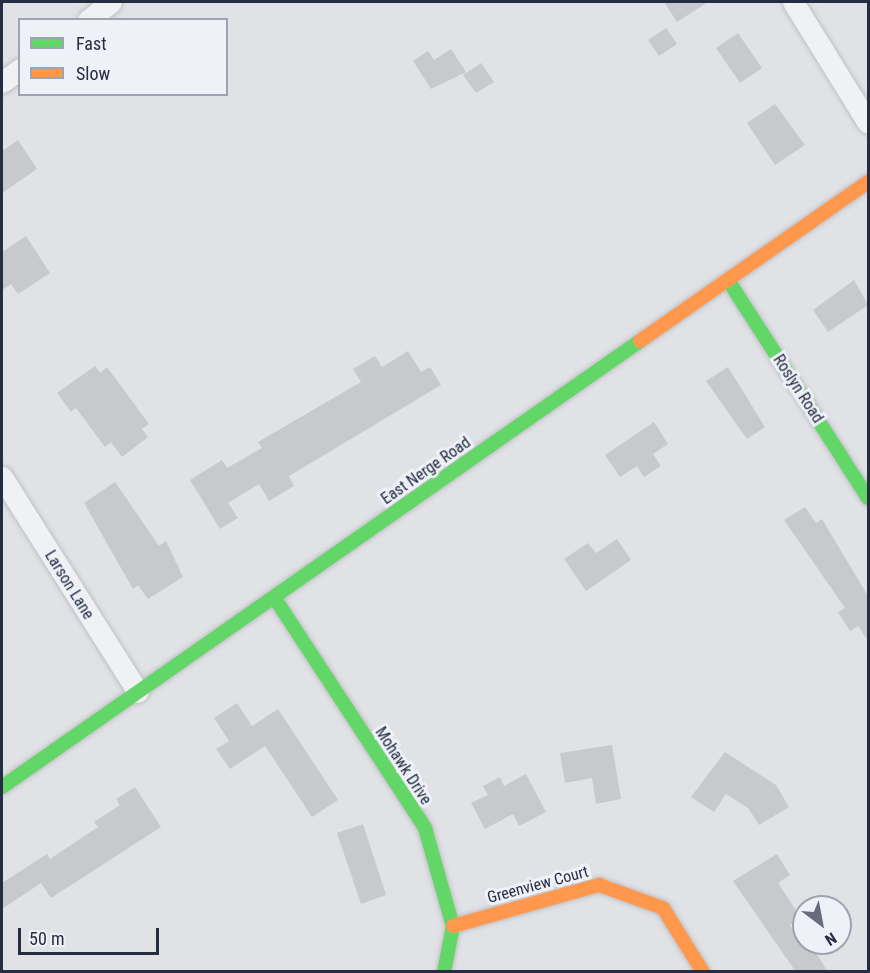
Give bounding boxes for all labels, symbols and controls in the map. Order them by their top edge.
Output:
legend [18,18,228,96]
text: Fast [76,33,107,54]
text: Slow [76,63,110,84]
street label: Roslyn Road [769,351,827,427]
street label: East Nerge Road [378,433,474,509]
street label: Larson Lane [40,547,98,623]
street label: Mohawk Drive [371,724,435,808]
street label: Greenview Court [485,862,591,908]
north arrow [792,895,852,955]
scale bar [21,916,162,954]
text: 50 m [29,928,64,949]
text: N [822,928,840,950]

